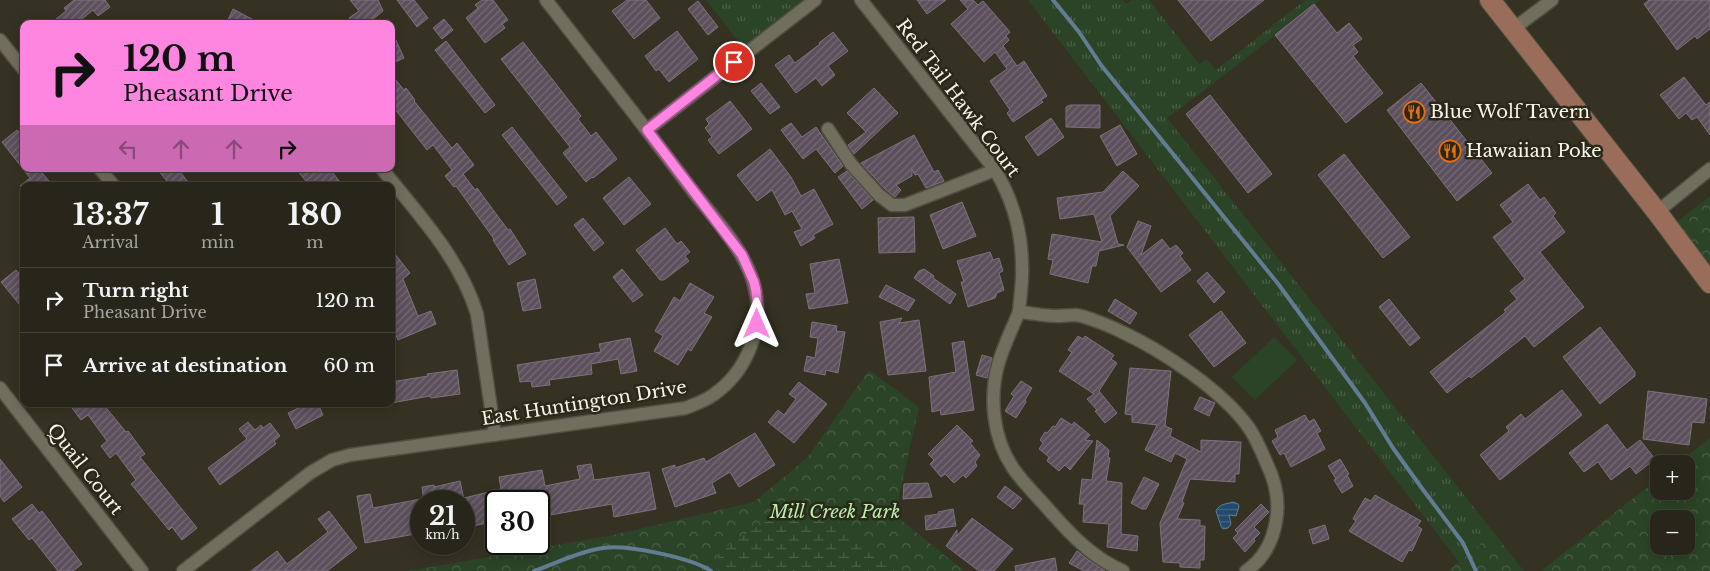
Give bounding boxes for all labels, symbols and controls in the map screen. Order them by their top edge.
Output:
street label: Red Tail Hawk Court [891,15,1025,181]
text: 120 m [123,37,236,80]
icon: right [40,40,105,105]
pin [713,41,755,83]
icon: arrive [720,48,748,76]
text: Pheasant Drive [123,80,293,107]
restaurant icon: Blue Wolf Tavern [1402,100,1426,124]
place label: Blue Wolf Tavern [1430,101,1590,123]
icon: left [114,135,142,163]
icon: ahead [167,135,195,163]
icon: ahead [220,135,248,163]
icon: right [273,135,301,163]
restaurant icon: Hawaiian Poke [1438,139,1462,163]
place label: Hawaiian Poke [1466,140,1602,162]
text: 13:37 [73,196,148,233]
text: 1 [211,196,224,233]
text: 180 [287,196,342,233]
text: Arrival [82,232,139,252]
text: min [201,232,235,252]
text: m [306,232,323,252]
text: Turn right [83,279,189,302]
icon: right [40,286,68,314]
text: 120 m [315,289,375,312]
position arrow [730,297,782,349]
text: Pheasant Drive [83,302,207,322]
icon: arrive [40,351,68,379]
text: Arrive at destination [83,354,287,377]
text: 60 m [323,354,375,377]
street label: East Huntington Drive [480,376,688,430]
street label: Quail Court [42,419,128,519]
map controls [1650,455,1695,555]
button: + [1650,455,1695,500]
speed limit sign: 30 [485,490,550,555]
text: 21 [429,501,456,532]
park label: Mill Creek Park [769,501,900,523]
button: − [1650,510,1695,555]
text: km/h [425,527,460,542]

